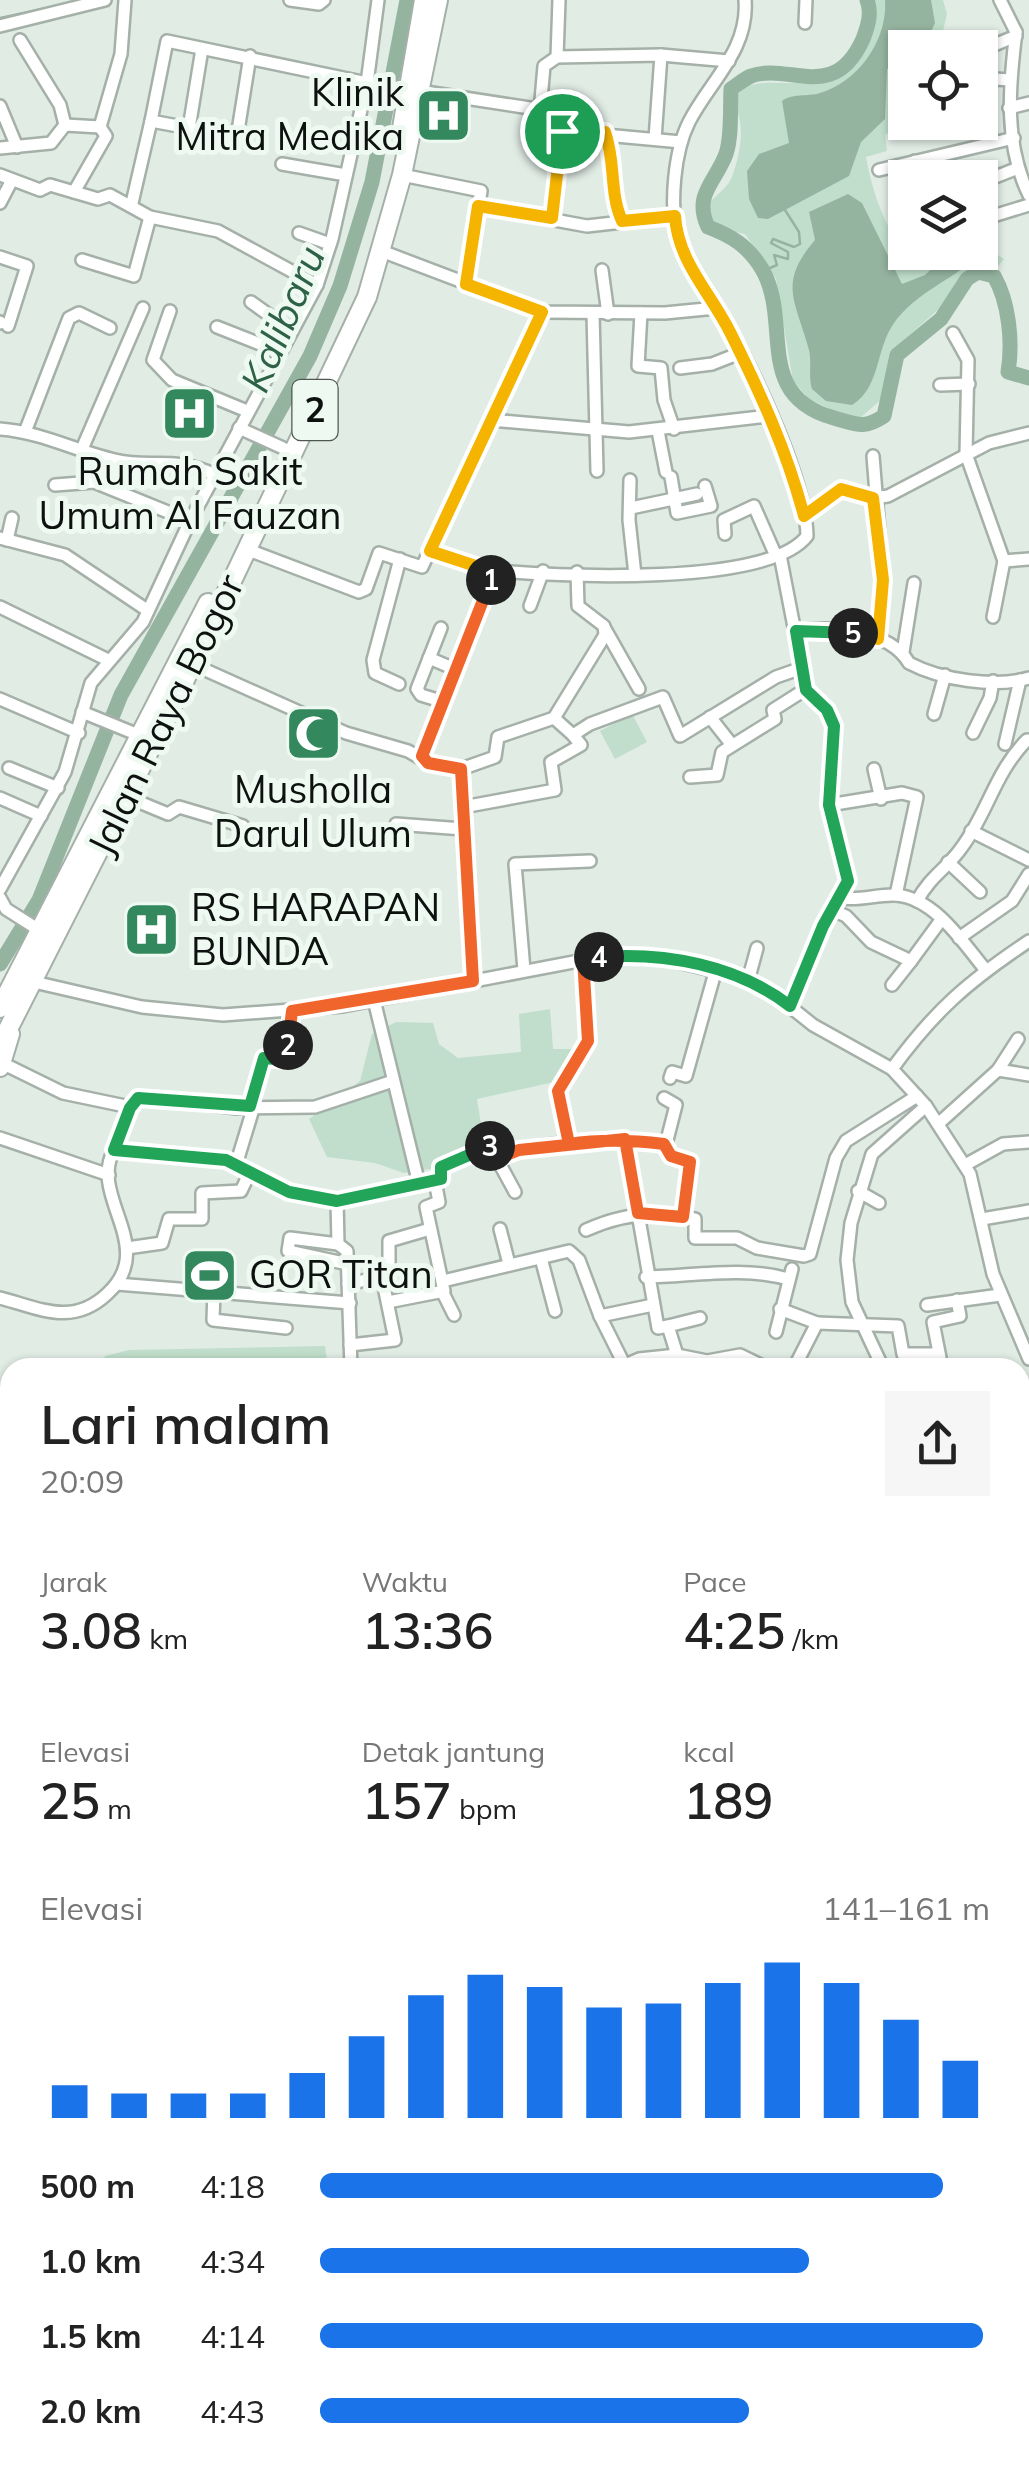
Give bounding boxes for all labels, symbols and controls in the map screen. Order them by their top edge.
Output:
map controls [888,30,998,270]
button: locate [888,30,998,140]
place label: Klinik Mitra Medika [175,68,404,160]
hospital icon: Klinik Mitra Medika [413,85,473,145]
pin [520,89,605,174]
icon: arrive [535,104,590,159]
button: layers [888,160,998,270]
water label: Kalibaru [229,238,335,399]
road number: 2 [292,380,338,440]
hospital icon: Rumah Sakit Umum Al Fauzan [160,384,220,444]
place label: Rumah Sakit Umum Al Fauzan [38,447,342,539]
pin: 1 [466,555,516,605]
text: 1 [483,562,499,597]
street label: Jalan Raya Bogor [76,566,254,863]
pin: 5 [828,608,878,658]
text: 5 [845,615,861,650]
mosque icon: Musholla Darul Ulum [283,703,343,763]
place label: Musholla Darul Ulum [214,765,412,857]
place label: RS HARAPAN BUNDA [191,883,440,975]
hospital icon: RS HARAPAN BUNDA [122,900,182,960]
pin: 4 [574,932,624,982]
text: 4 [591,939,607,974]
pin: 2 [263,1020,313,1070]
text: 2 [280,1027,296,1062]
pin: 3 [465,1121,515,1171]
text: 3 [482,1128,498,1163]
sports icon: GOR Titan [180,1245,240,1305]
place label: GOR Titan [249,1250,433,1298]
text: Lari malam [40,1389,331,1458]
button: share [885,1391,990,1496]
text: 20:09 [40,1461,124,1501]
text: Jarak [40,1564,107,1599]
text: Waktu [362,1564,448,1599]
text: Pace [683,1564,747,1599]
text: 3.08 [40,1599,142,1662]
text: 13:36 [362,1599,494,1662]
text: 4:25 [683,1599,785,1662]
text: km [142,1621,188,1656]
text: /km [785,1621,839,1656]
text: Elevasi [40,1734,130,1769]
text: Detak jantung [362,1734,545,1769]
text: kcal [683,1734,735,1769]
text: 25 [40,1769,100,1832]
text: 157 [362,1769,452,1832]
text: 189 [683,1769,773,1832]
text: m [100,1791,132,1826]
text: bpm [452,1791,517,1826]
text: Elevasi [40,1888,143,1928]
text: 141–161 m [822,1888,990,1928]
text: 500 m [40,2166,135,2206]
text: 4:18 [200,2166,265,2206]
text: 1.0 km [40,2241,142,2281]
text: 4:34 [200,2241,265,2281]
text: 1.5 km [40,2316,142,2356]
text: 4:14 [200,2316,265,2356]
text: 2.0 km [40,2391,142,2431]
text: 4:43 [200,2391,265,2431]

